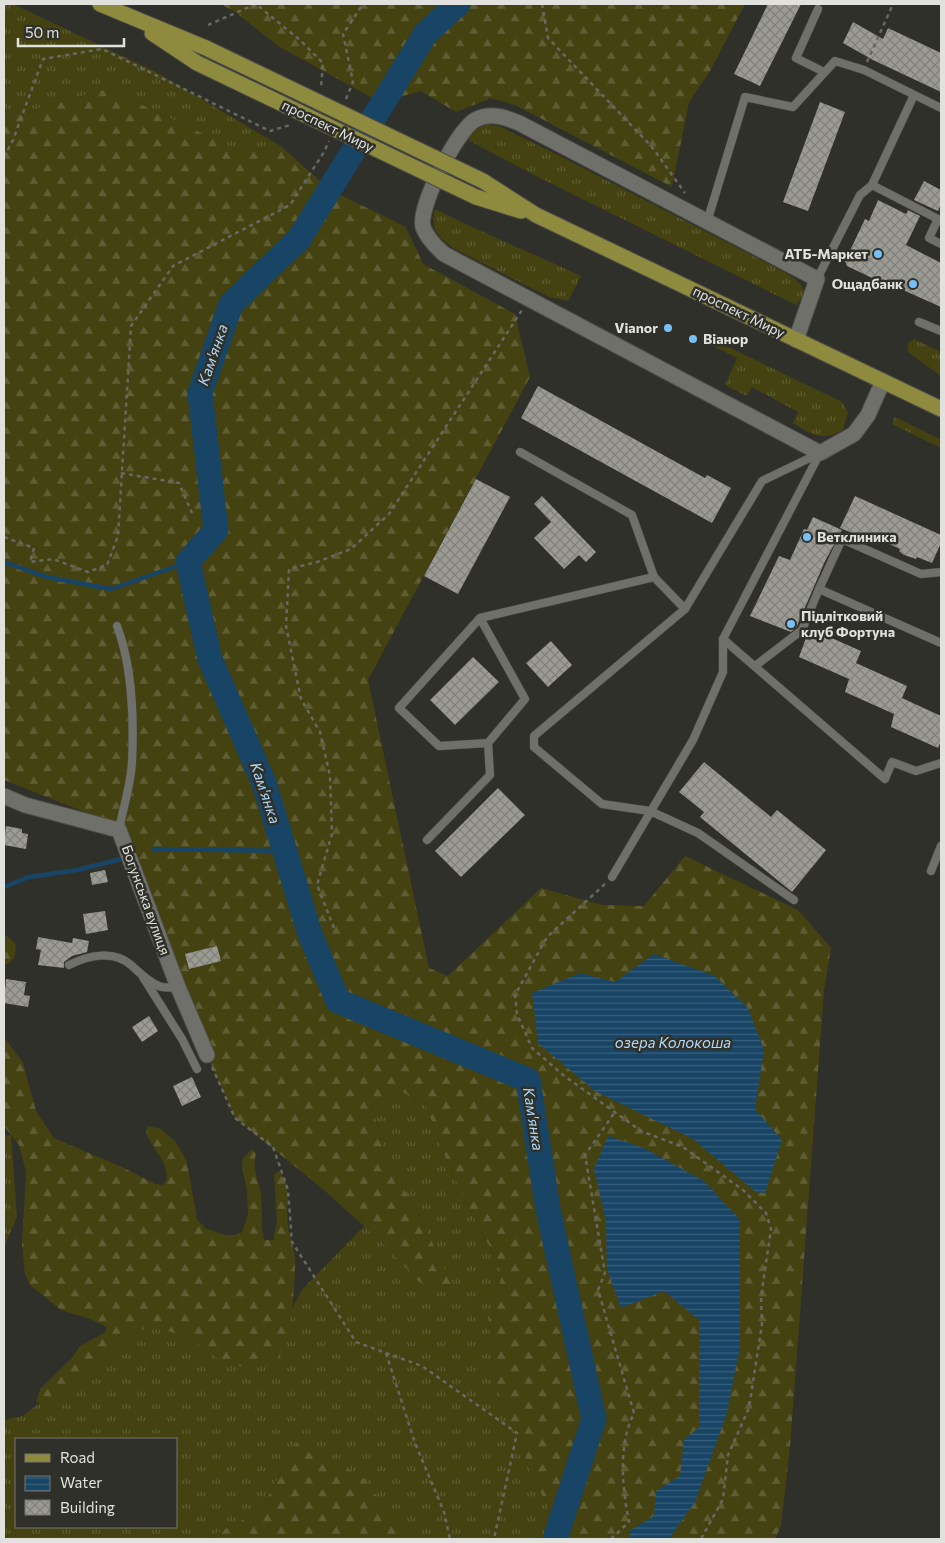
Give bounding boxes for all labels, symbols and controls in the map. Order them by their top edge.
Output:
scale bar [18,15,124,47]
text: 50 m [25,23,59,41]
street label: проспект Миру [279,96,377,155]
place label: АТБ-Маркет [784,245,868,262]
marker: АТБ-Маркет [872,248,884,260]
place label: Ощадбанк [832,275,903,292]
marker: Ощадбанк [907,278,919,290]
street label: проспект Миру [690,282,788,341]
place label: Vianor [615,319,658,336]
water label: Кам'янка [193,321,231,388]
marker: Vianor [662,322,674,334]
place label: Віанор [703,330,748,347]
marker: Віанор [687,333,699,345]
place label: Ветклиника [817,528,896,545]
marker: Ветклиника [801,531,813,543]
place label: Підлітковий клуб Фортуна [801,607,895,640]
marker: Підлітковий клуб Фортуна [785,618,797,630]
water label: Кам'янка [247,760,285,826]
street label: Богунська вулиця [119,843,174,957]
water label: озера Колокоша [615,1033,731,1051]
water label: Кам'янка [520,1086,548,1152]
legend [15,1438,178,1528]
text: Road [60,1448,95,1466]
text: Water [60,1473,102,1491]
text: Building [60,1498,115,1516]

